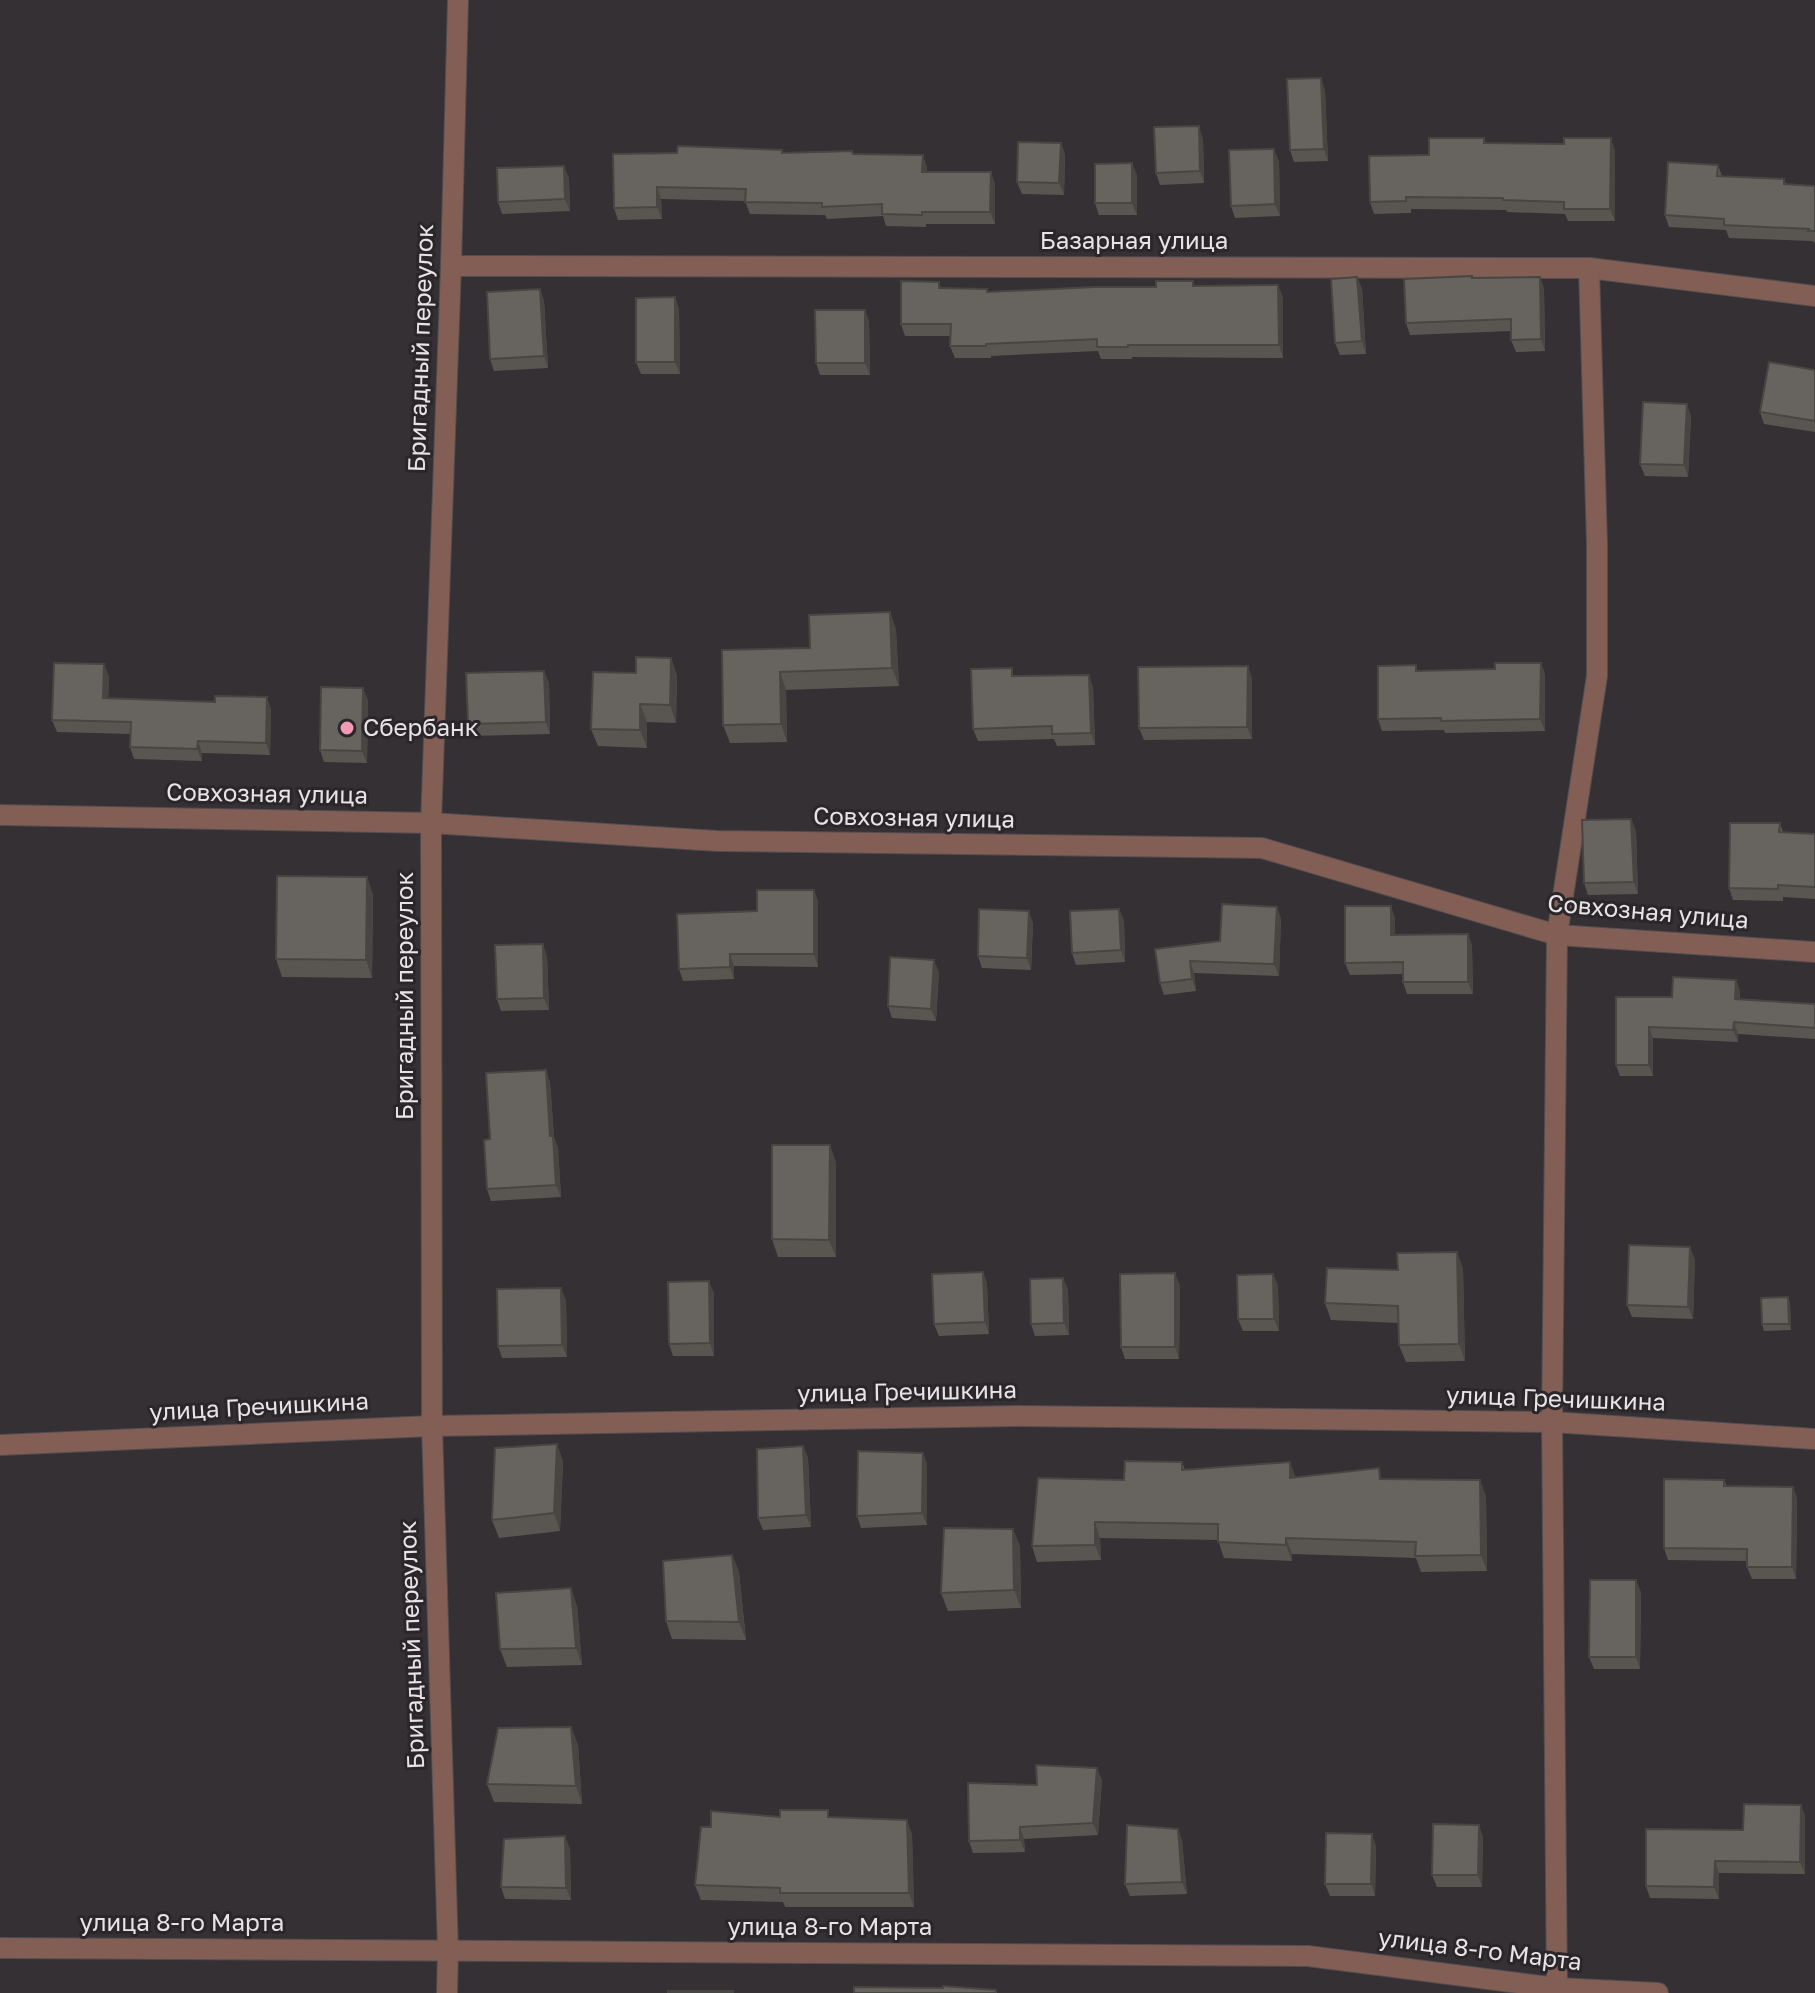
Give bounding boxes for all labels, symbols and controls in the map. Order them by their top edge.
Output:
street label: Бригадный переулок [401,223,438,473]
street label: Базарная улица [1040,225,1228,254]
place label: Сбербанк [363,712,479,741]
marker: Сбербанк [338,719,356,737]
street label: Совхозная улица [166,776,368,809]
street label: Совхозная улица [813,800,1015,833]
street label: Бригадный переулок [389,872,418,1120]
street label: Совхозная улица [1546,887,1750,934]
street label: улица Гречишкина [797,1374,1017,1407]
street label: улица Гречишкина [1446,1379,1666,1416]
street label: улица Гречишкина [148,1385,369,1426]
street label: Бригадный переулок [392,1520,429,1770]
street label: улица 8-го Марта [80,1907,284,1936]
street label: улица 8-го Марта [728,1911,932,1940]
street label: улица 8-го Марта [1377,1922,1584,1975]

